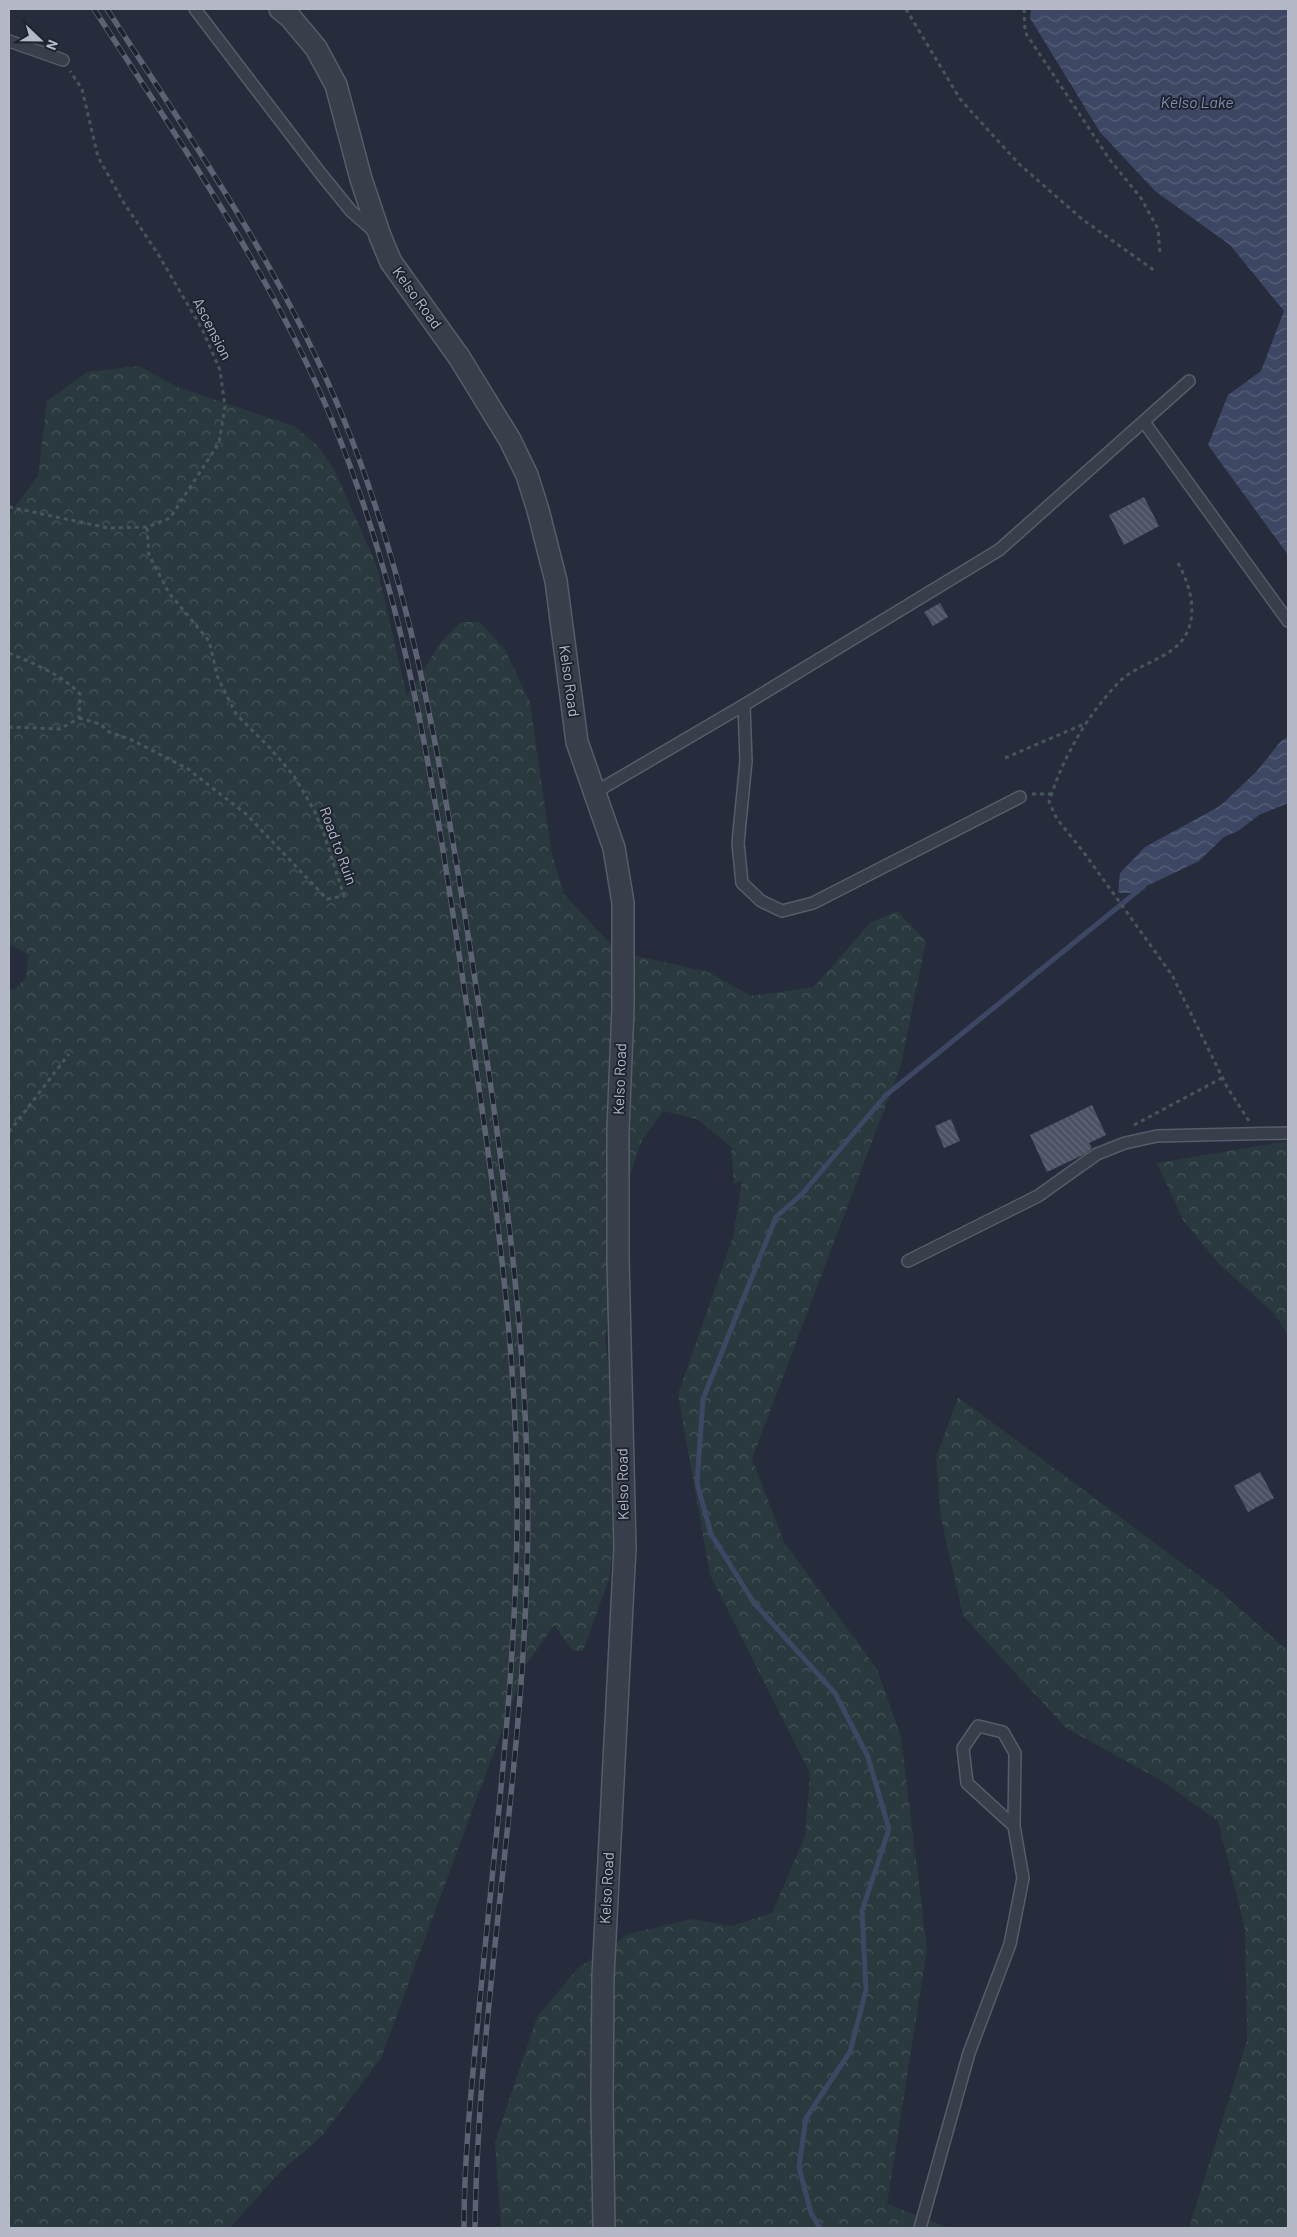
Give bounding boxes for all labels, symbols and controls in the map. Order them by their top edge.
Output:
north arrow [15,15,65,65]
text: N [43,38,62,53]
water label: Kelso Lake [1160,92,1234,111]
street label: Kelso Road [389,263,446,332]
street label: Ascension [190,294,236,363]
street label: Kelso Road [556,644,584,718]
street label: Road to Ruin [317,804,361,887]
street label: Kelso Road [609,1043,629,1115]
street label: Kelso Road [612,1448,632,1520]
street label: Kelso Road [595,1852,617,1924]

